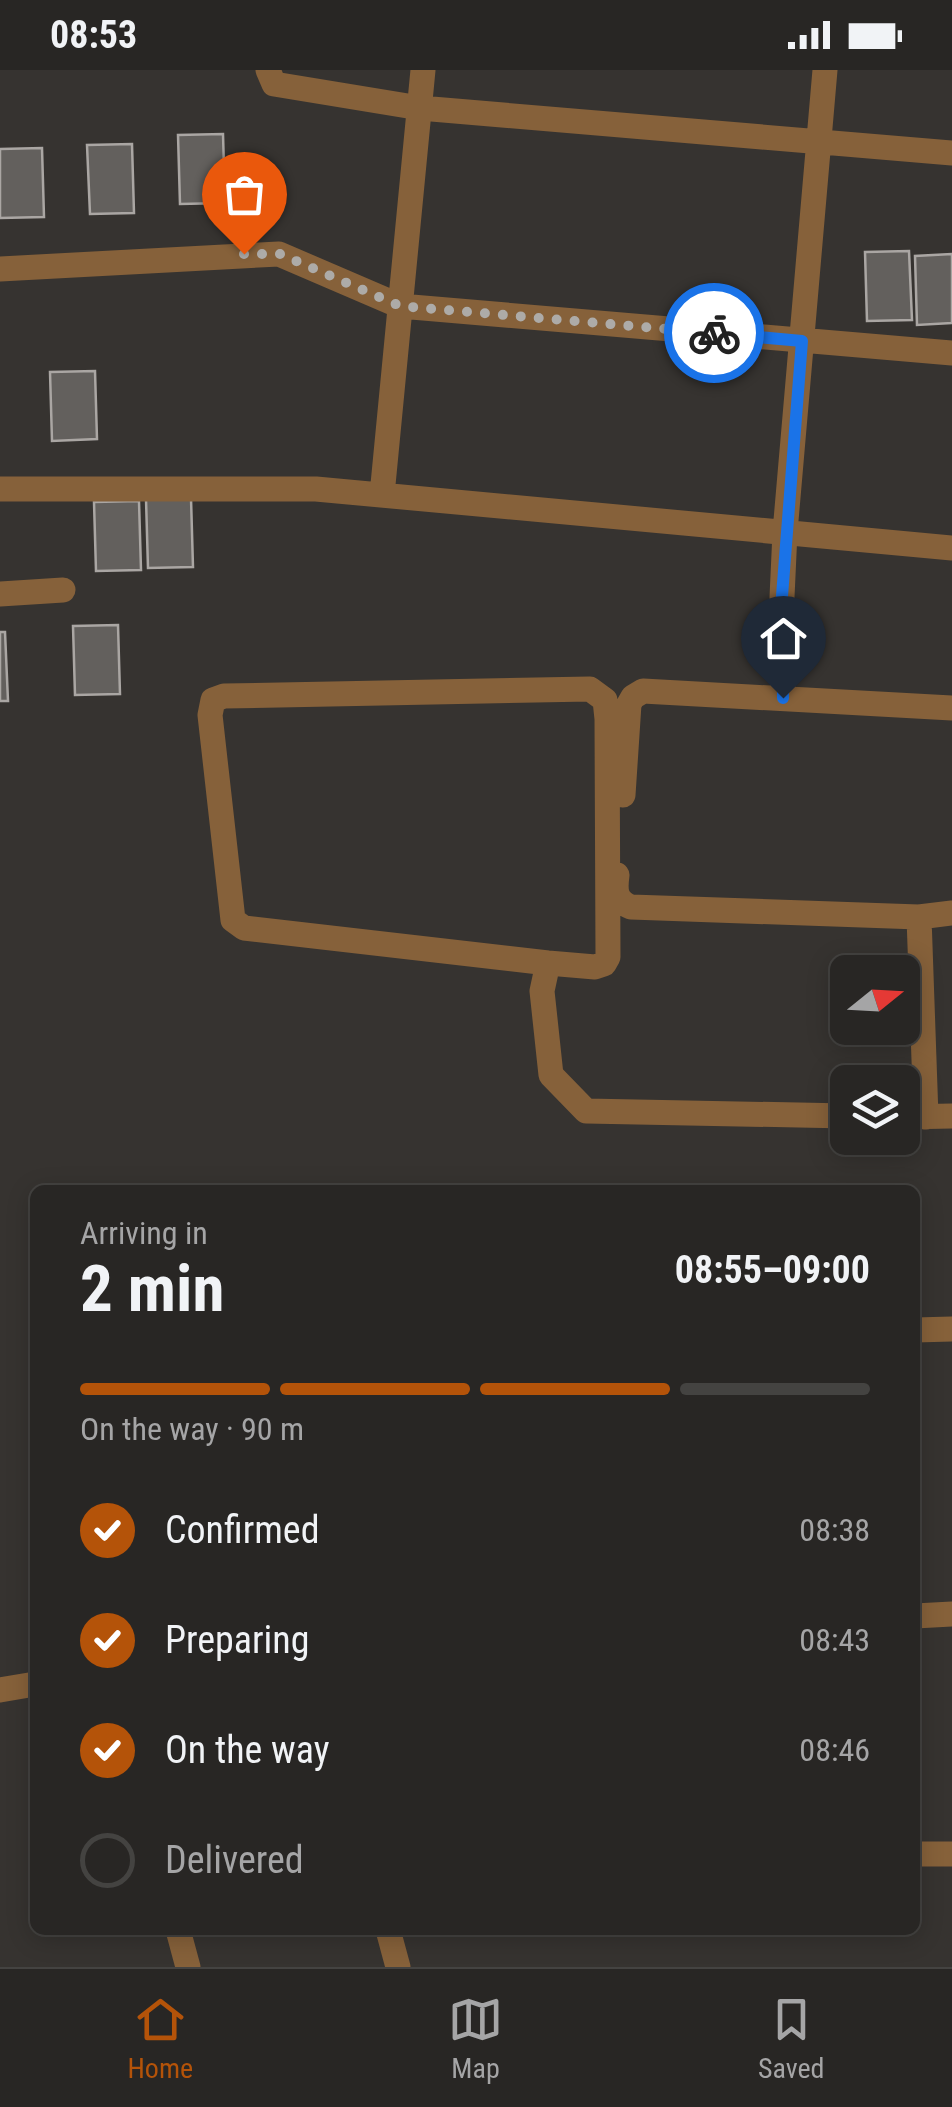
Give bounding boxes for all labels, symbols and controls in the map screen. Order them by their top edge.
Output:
text: 08:53 [50,13,137,57]
pin [202,152,287,255]
icon: bag [217,167,272,222]
courier [664,283,764,383]
icon: bike [687,306,742,361]
pin [741,596,826,699]
icon: home [756,611,811,666]
north arrow [830,955,920,1045]
map controls [830,955,920,1155]
button: layers [830,1065,920,1155]
text: Arriving in [80,1214,208,1252]
text: 08:55–09:00 [675,1248,870,1292]
text: 2 min [80,1251,224,1327]
text: On the way · 90 m [80,1410,304,1448]
icon: check [80,1503,135,1558]
text: Confirmed [165,1508,320,1552]
text: 08:38 [799,1511,870,1549]
icon: check [80,1613,135,1668]
text: Preparing [165,1618,310,1662]
text: 08:43 [799,1621,870,1659]
icon: check [80,1723,135,1778]
text: On the way [165,1728,330,1772]
text: 08:46 [799,1731,870,1769]
text: Delivered [165,1838,304,1882]
tab: Home [127,1992,193,2085]
tab: Map [448,1992,503,2085]
tab: Saved [758,1992,825,2085]

